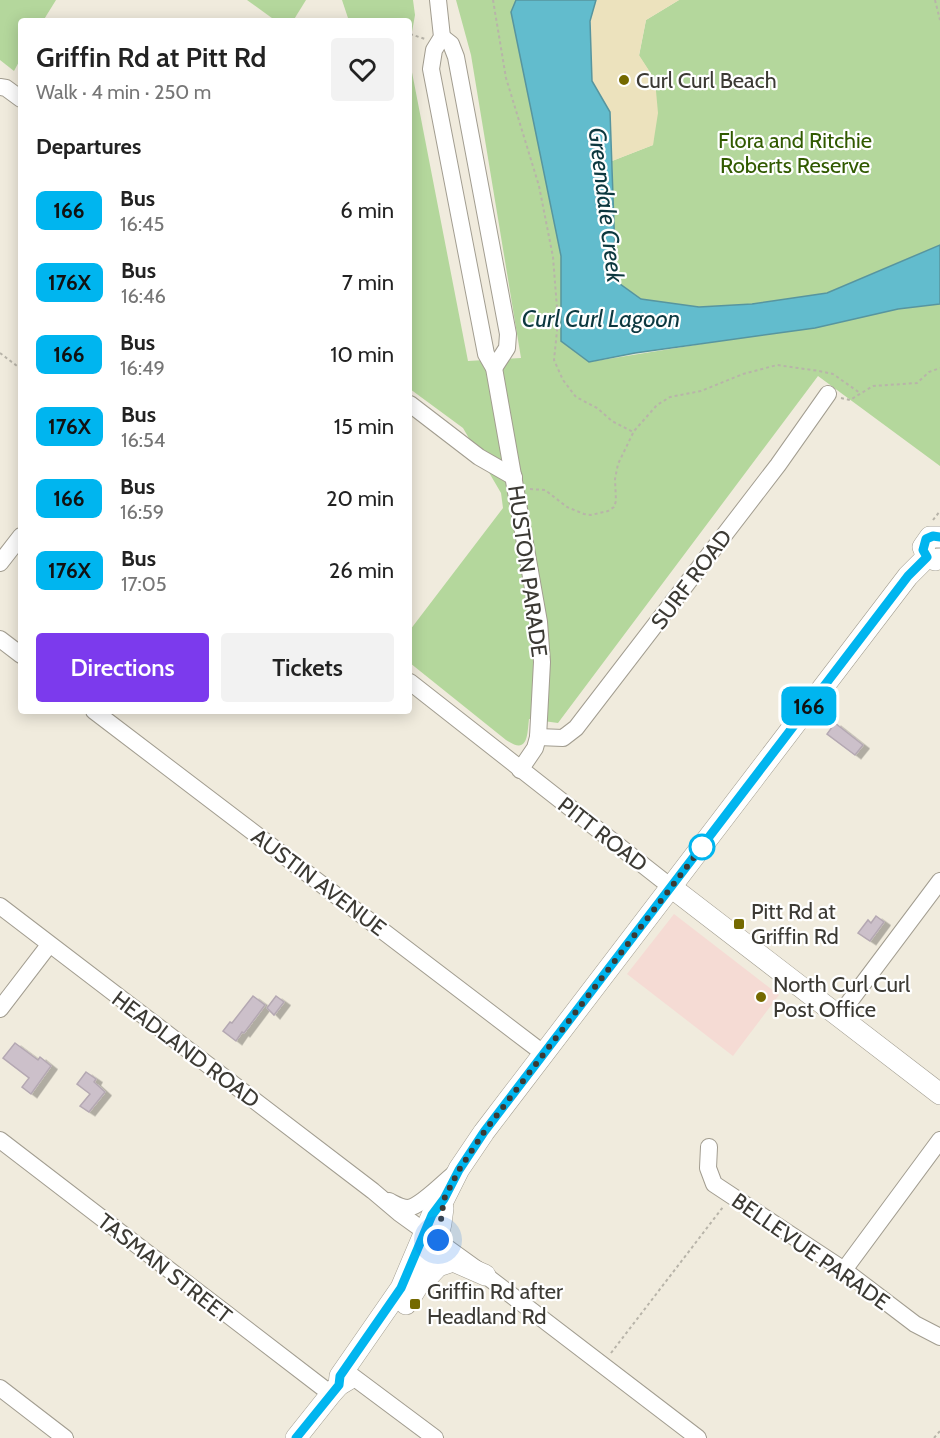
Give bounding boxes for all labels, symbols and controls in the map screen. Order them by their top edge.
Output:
button: heart [331,38,394,101]
text: Griffin Rd at Pitt Rd [36,40,266,74]
place label: Curl Curl Beach [636,67,777,94]
marker: Curl Curl Beach [617,73,631,87]
text: Walk · 4 min · 250 m [36,80,211,104]
water label: Greendale Creek [583,126,630,285]
park label: Flora and Ritchie Roberts Reserve [718,127,872,179]
text: Departures [36,133,141,160]
text: Bus [120,185,155,212]
text: 6 min [340,197,394,224]
text: 166 [53,198,85,223]
text: 16:45 [120,212,164,236]
text: Bus [121,257,156,284]
text: 7 min [342,269,394,296]
text: 176X [48,270,91,295]
text: 16:46 [121,284,166,308]
water label: Curl Curl Lagoon [522,304,680,333]
text: Bus [120,329,155,356]
text: 10 min [330,341,394,368]
text: 166 [53,342,85,367]
text: 16:49 [120,356,165,380]
text: Bus [121,401,156,428]
text: 15 min [334,413,394,440]
text: 176X [48,414,91,439]
text: 16:54 [121,428,165,452]
text: Bus [120,473,155,500]
street label: HUSTON PARADE [502,483,553,659]
text: 20 min [326,485,394,512]
text: 166 [53,486,85,511]
text: 16:59 [120,500,164,524]
street label: SURF ROAD [645,524,738,635]
text: Bus [121,545,156,572]
text: 26 min [329,557,394,584]
text: 176X [48,558,91,583]
text: 17:05 [121,572,166,596]
button: Directions [36,633,209,702]
button: Tickets [221,633,394,702]
line badge: 166 [774,686,844,726]
text: 166 [793,694,825,719]
street label: PITT ROAD [553,791,653,878]
street label: AUSTIN AVENUE [246,823,391,942]
unlabelled marker [689,834,715,860]
place label: Pitt Rd at Griffin Rd [751,898,839,950]
marker: Pitt Rd at Griffin Rd [732,917,746,931]
place label: North Curl Curl Post Office [773,971,911,1023]
street label: HEADLAND ROAD [107,985,265,1114]
marker: North Curl Curl Post Office [754,990,768,1004]
street label: BELLEVUE PARADE [727,1187,895,1316]
street label: TASMAN STREET [92,1208,237,1329]
your location [423,1225,453,1255]
place label: Griffin Rd after Headland Rd [427,1278,563,1330]
marker: Griffin Rd after Headland Rd [408,1297,422,1311]

